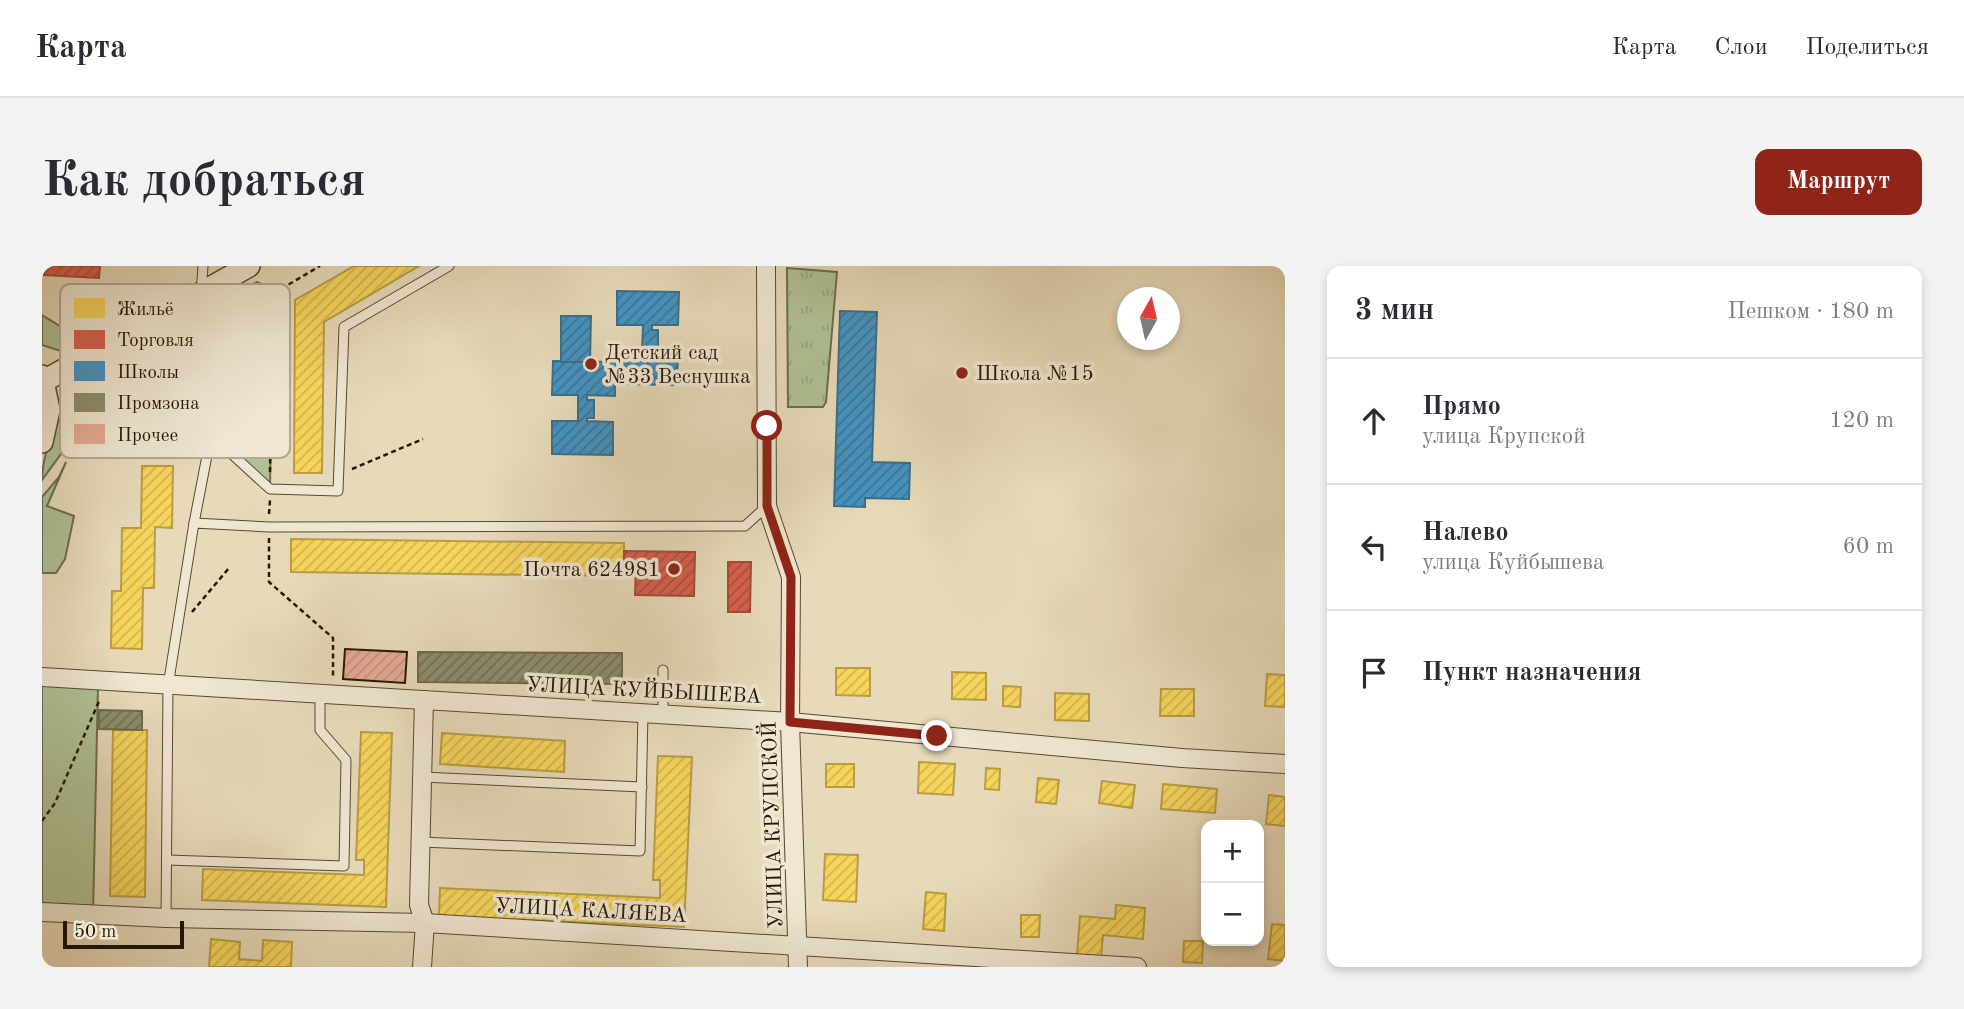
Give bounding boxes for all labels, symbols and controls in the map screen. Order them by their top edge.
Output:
text: Карта [35,32,127,65]
text: Карта [1612,36,1677,60]
text: Слои [1715,36,1768,60]
text: Поделиться [1806,36,1929,60]
button: Маршрут [1755,149,1922,215]
text: Как добраться [42,158,366,207]
legend [60,284,290,458]
north arrow [1117,287,1180,350]
text: 3 мин [1355,296,1434,326]
text: Пешком · 180 m [1728,300,1894,323]
text: Жильё [117,301,174,320]
text: Торговля [117,332,194,351]
place label: Детский сад №33 Веснушка [605,343,751,388]
marker: Детский сад №33 Веснушка [583,356,599,372]
text: Школы [117,364,179,383]
place label: Школа №15 [976,364,1094,385]
marker: Школа №15 [954,365,970,381]
text: Прямо [1422,394,1501,420]
text: Промзона [117,395,200,414]
icon: ahead [1355,402,1393,440]
text: 120 m [1829,409,1894,432]
route start [751,410,782,441]
text: улица Крупской [1422,425,1586,448]
text: Прочее [117,427,178,446]
text: Налево [1422,520,1509,546]
icon: left [1355,528,1393,566]
text: 60 m [1843,535,1894,558]
text: улица Куйбышева [1422,551,1604,574]
place label: Почта 624981 [523,560,660,581]
marker: Почта 624981 [666,561,682,577]
icon: arrive [1355,654,1393,692]
text: Пункт назначения [1422,660,1641,686]
street label: УЛИЦА КУЙБЫШЕВА [526,670,762,708]
route end [921,720,952,751]
street label: УЛИЦА КРУПСКОЙ [754,721,788,929]
map controls [1201,820,1264,946]
button: + [1201,820,1264,883]
button: − [1201,883,1264,946]
street label: УЛИЦА КАЛЯЕВА [494,896,687,927]
scale bar [63,918,184,950]
text: 50 m [74,923,116,942]

